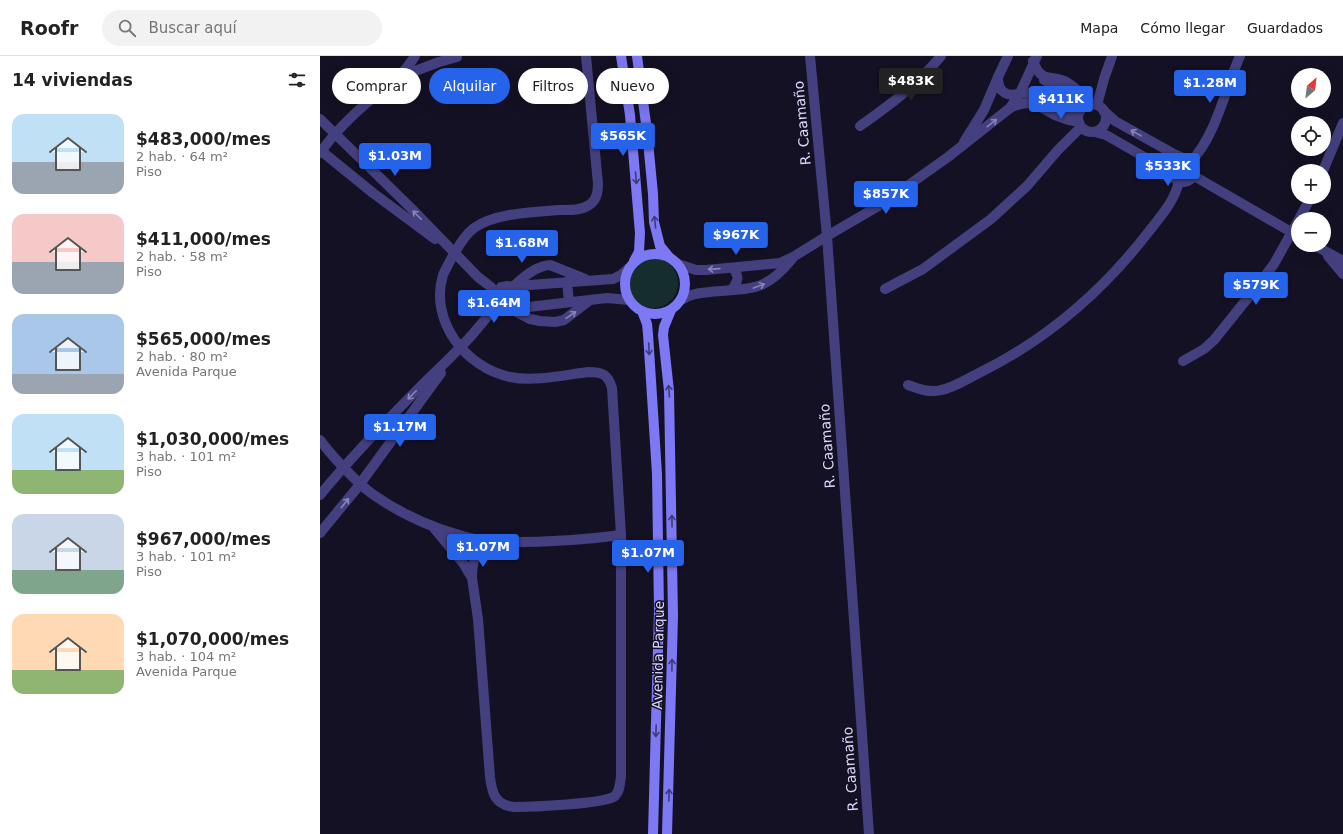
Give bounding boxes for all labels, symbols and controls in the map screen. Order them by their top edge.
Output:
search box [102,10,382,46]
text: Roofr [20,17,78,39]
icon: search [116,17,138,39]
text: Buscar aquí [148,19,237,37]
text: Mapa [1080,20,1118,36]
text: Cómo llegar [1140,20,1225,36]
text: Guardados [1247,20,1323,36]
chip: Comprar [332,68,421,104]
chip: Alquilar [429,68,510,104]
chip: Filtros [518,68,588,104]
chip: Nuevo [596,68,669,104]
pin: $483K [883,68,939,102]
north arrow [1291,68,1331,108]
map controls [1291,68,1331,252]
icon: filters [286,69,308,91]
text: 14 viviendas [12,70,133,90]
pin: $1.28M [1177,70,1243,104]
text: $483K [888,73,934,88]
text: $1.28M [1183,75,1237,90]
street label: R. Caamaño [790,80,814,166]
pin: $411K [1033,86,1089,120]
text: $411K [1038,91,1084,106]
button: locate [1291,116,1331,156]
one-way arrow [986,119,997,128]
pin: $565K [595,123,651,157]
text: $565K [600,128,646,143]
one-way arrow [1130,128,1142,136]
text: $483,000/mes [136,129,271,149]
icon: home [44,130,92,178]
pin: $1.03M [362,143,428,177]
text: $1.03M [368,148,422,163]
text: 2 hab. · 64 m² [136,149,228,164]
pin: $533K [1140,153,1196,187]
text: $533K [1145,158,1191,173]
text: Piso [136,164,162,179]
button: + [1291,164,1331,204]
one-way arrow [632,171,639,184]
pin: $857K [858,181,914,215]
text: $857K [863,186,909,201]
one-way arrow [412,210,422,220]
button: − [1291,212,1331,252]
one-way arrow [651,216,659,229]
pin: $967K [708,222,764,256]
text: $967K [713,227,759,242]
text: $411,000/mes [136,229,271,249]
icon: home [44,230,92,278]
pin: $1.68M [489,230,555,264]
text: $1.68M [495,235,549,250]
text: 2 hab. · 58 m² [136,249,228,264]
text: Piso [136,264,162,279]
one-way arrow [708,266,721,273]
pin: $579K [1228,272,1284,306]
text: $579K [1233,277,1279,292]
one-way arrow [753,281,765,289]
pin: $1.64M [461,290,527,324]
text: $1.64M [467,295,521,310]
one-way arrow [565,311,576,319]
text: $565,000/mes [136,329,271,349]
icon: home [44,330,92,378]
one-way arrow [645,342,653,355]
text: 2 hab. · 80 m² [136,349,228,364]
text: Avenida Parque [136,364,237,379]
one-way arrow [665,385,672,398]
one-way arrow [407,390,417,400]
street label: R. Caamaño [816,403,838,489]
pin: $1.17M [367,414,433,448]
text: $1.17M [373,419,427,434]
text: $1,030,000/mes [136,429,289,449]
icon: home [44,430,92,478]
text: 3 hab. · 101 m² [136,449,236,464]
text: Piso [136,464,162,479]
one-way arrow [340,498,349,509]
one-way arrow [668,515,676,528]
text: $967,000/mes [136,529,271,549]
icon: home [44,530,92,578]
pin: $1.07M [450,534,516,568]
text: $1.07M [456,539,510,554]
pin: $1.07M [615,540,681,574]
text: $1.07M [621,545,675,560]
text: 3 hab. · 101 m² [136,549,236,564]
text: Piso [136,564,162,579]
street label: Avenida Parque [649,601,667,709]
text: $1,070,000/mes [136,629,289,649]
icon: home [44,630,92,678]
text: 3 hab. · 104 m² [136,649,236,664]
one-way arrow [668,659,676,672]
text: Avenida Parque [136,664,237,679]
one-way arrow [652,724,659,737]
street label: R. Caamaño [839,726,861,812]
one-way arrow [665,789,672,802]

